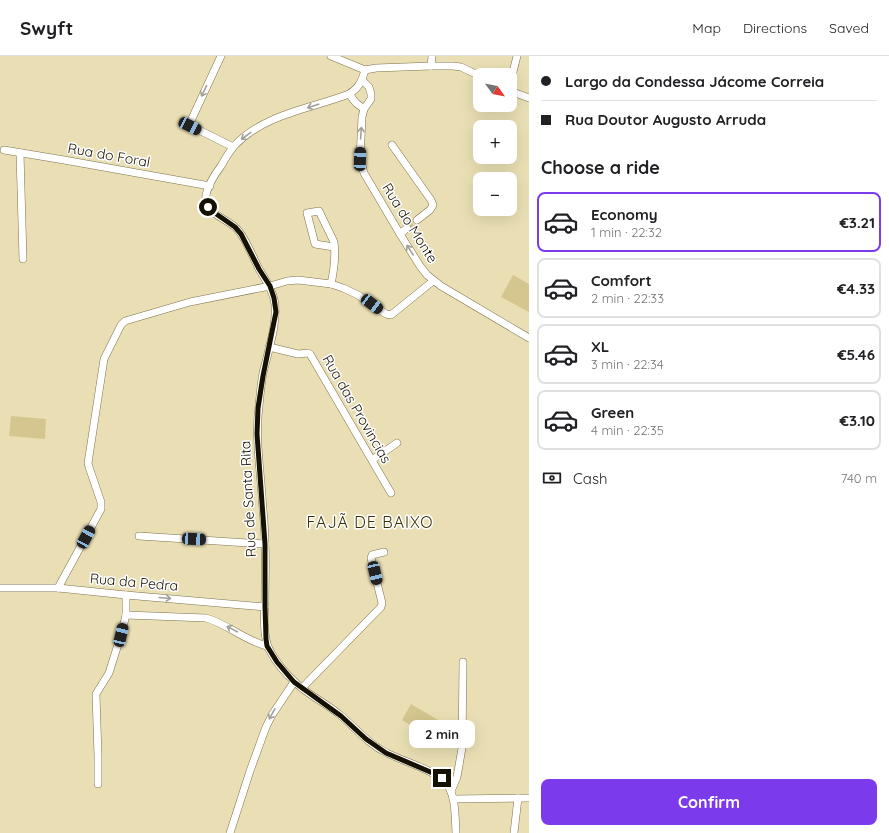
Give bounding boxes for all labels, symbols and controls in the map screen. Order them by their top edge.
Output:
text: Swyft [20,16,73,40]
text: Map [692,19,721,37]
text: Directions [743,19,807,37]
text: Saved [829,19,869,37]
north arrow [473,68,517,112]
map controls [473,68,517,216]
text: Largo da Condessa Jácome Correia [565,72,824,91]
one-way arrow [200,85,207,97]
one-way arrow [306,103,319,110]
text: Rua Doutor Augusto Arruda [565,110,766,129]
car [177,115,203,137]
button: + [473,120,517,164]
one-way arrow [357,127,365,140]
one-way arrow [241,132,252,140]
street label: Rua do Foral [66,139,152,171]
car [354,147,366,171]
text: Choose a ride [541,156,660,179]
button: − [473,172,517,216]
street label: Rua do Monte [378,180,442,266]
route start [199,198,217,216]
icon: car [543,204,579,240]
text: Economy [591,205,658,224]
text: €3.21 [839,213,875,232]
text: 1 min · 22:32 [591,224,662,240]
one-way arrow [406,245,414,256]
icon: car [543,270,579,306]
text: Comfort [591,271,652,290]
text: €4.33 [837,279,875,298]
text: 2 min · 22:33 [591,290,664,306]
car [359,292,385,316]
icon: car [543,336,579,372]
text: XL [591,337,609,356]
text: €5.46 [837,345,875,364]
street label: Rua das Provincias [319,351,395,467]
text: 3 min · 22:34 [591,356,664,372]
icon: car [543,402,579,438]
text: Green [591,403,634,422]
text: €3.10 [840,411,875,430]
text: 4 min · 22:35 [591,422,664,438]
street label: Rua de Santa Rita [236,440,260,558]
icon: cash [541,467,563,489]
text: Cash [573,469,607,488]
text: 740 m [841,470,877,486]
district label: FAJÃ DE BAIXO [306,512,434,532]
car [75,524,97,550]
car [182,532,206,546]
car [366,560,384,586]
street label: Rua da Pedra [89,569,179,595]
one-way arrow [158,595,171,602]
car [112,622,130,648]
one-way arrow [226,625,238,633]
one-way arrow [268,708,276,720]
callout: 2 min [409,720,475,748]
text: 2 min [425,726,459,742]
route end [433,769,451,787]
button: Confirm [541,779,877,825]

